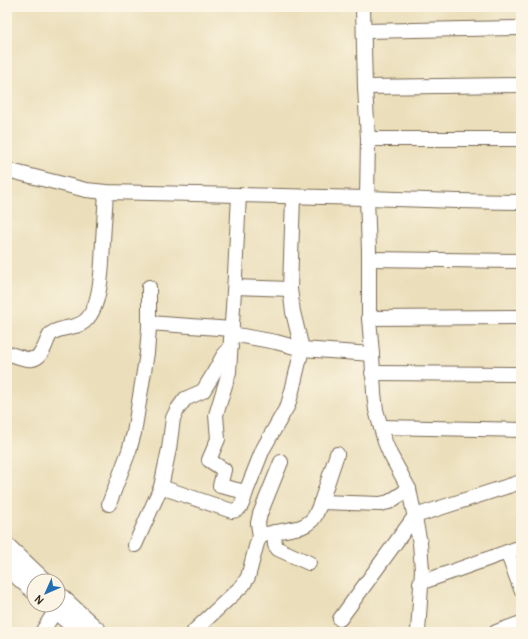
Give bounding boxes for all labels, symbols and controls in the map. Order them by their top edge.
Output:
north arrow [26,573,66,613]
text: N [32,592,47,607]

